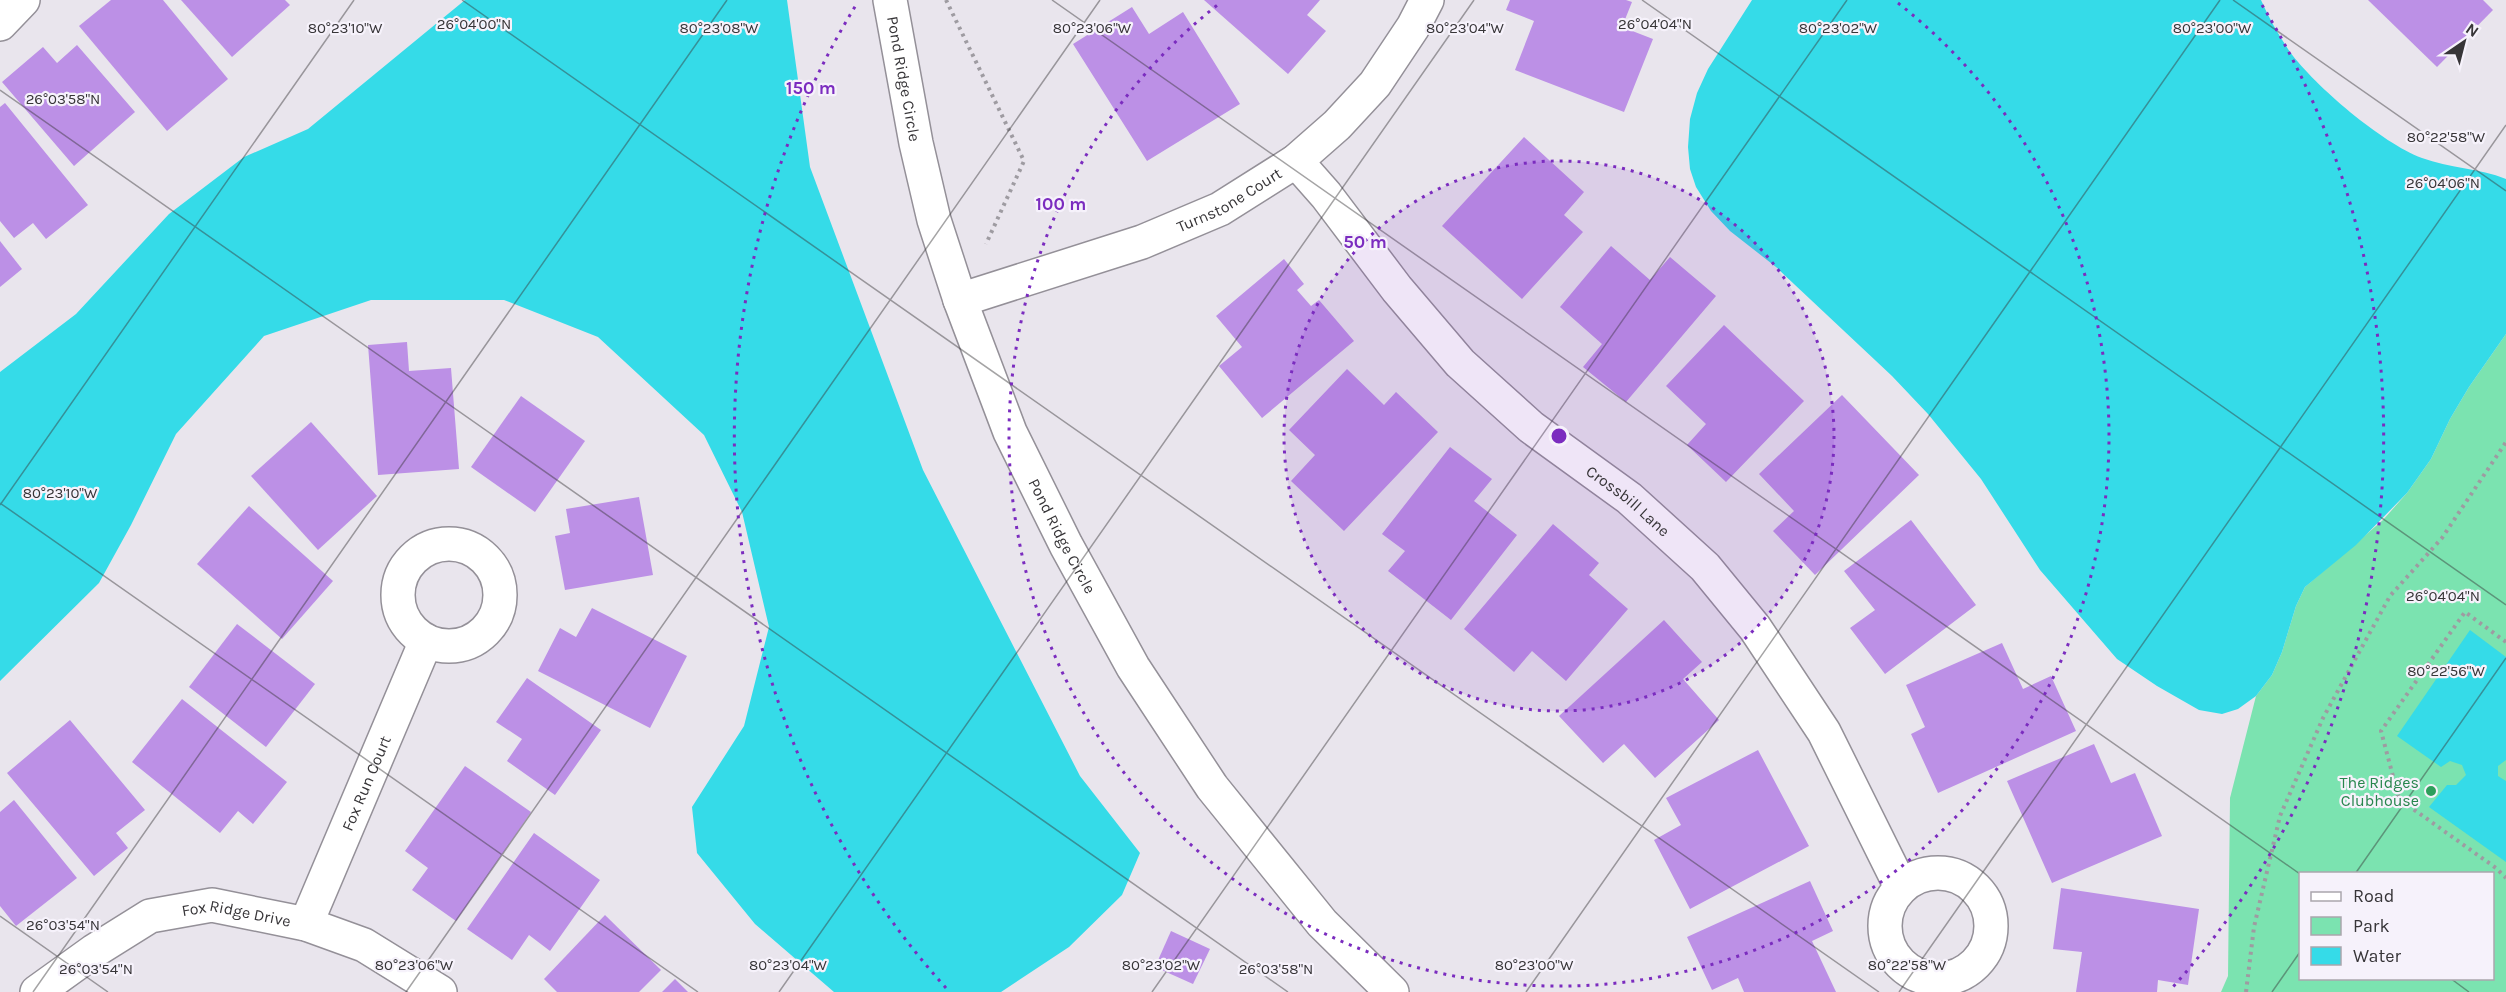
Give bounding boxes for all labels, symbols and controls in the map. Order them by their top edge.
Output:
north arrow [2434,12,2494,72]
text: 26°04'00"N [437,15,511,33]
street label: Pond Ridge Circle [883,15,925,143]
text: 26°04'04"N [1618,15,1692,33]
text: 80°23'10"W [308,19,383,37]
text: 80°23'08"W [680,19,759,37]
text: 80°23'06"W [1053,19,1132,37]
text: 80°23'04"W [1426,19,1505,37]
text: 80°23'02"W [1799,19,1878,37]
text: 80°23'00"W [2173,19,2252,37]
text: N [2462,19,2482,41]
text: 150 m [786,77,836,99]
text: 26°03'58"N [26,90,100,108]
text: 80°22'58"W [2407,128,2486,146]
street label: Turnstone Court [1174,164,1285,236]
text: 26°04'06"N [2406,174,2480,192]
text: 100 m [1036,193,1086,215]
text: 50 m [1343,231,1387,253]
centre of rings [1549,426,1569,446]
street label: Crossbill Lane [1583,461,1674,541]
street label: Pond Ridge Circle [1024,475,1100,597]
text: 80°23'10"W [23,484,98,502]
text: 26°04'04"N [2406,587,2480,605]
text: 80°22'56"W [2407,662,2485,680]
street label: Fox Run Court [338,733,395,834]
place label: The Ridges Clubhouse [2340,773,2419,810]
marker: The Ridges Clubhouse [2424,784,2438,798]
legend [2299,872,2494,980]
text: Road [2353,885,2394,907]
street label: Fox Ridge Drive [180,896,293,931]
text: Park [2353,915,2390,937]
text: 26°03'54"N [26,916,100,934]
text: Water [2353,945,2401,967]
text: 80°23'06"W [375,956,454,974]
text: 80°23'04"W [749,956,828,974]
text: 80°23'02"W [1122,956,1201,974]
text: 80°23'00"W [1495,956,1574,974]
text: 80°22'58"W [1868,956,1947,974]
text: 26°03'54"N [59,960,133,978]
text: 26°03'58"N [1239,960,1313,978]

